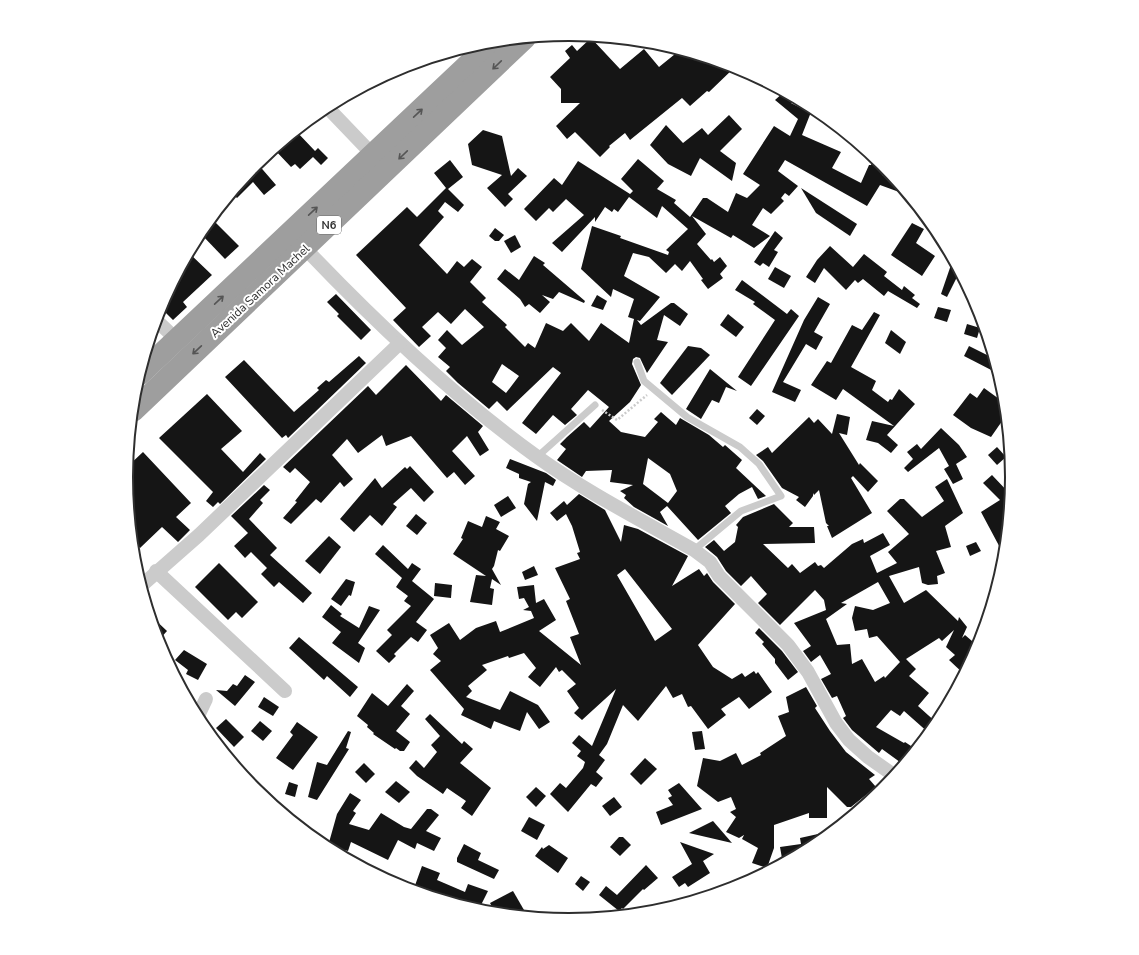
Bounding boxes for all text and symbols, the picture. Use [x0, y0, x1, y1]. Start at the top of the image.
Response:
one-way arrow [492, 61, 502, 70]
one-way arrow [413, 108, 423, 117]
one-way arrow [398, 150, 408, 160]
one-way arrow [308, 207, 319, 216]
road number: N6 [317, 216, 341, 234]
street label: Avenida Samora Machel [207, 240, 313, 341]
one-way arrow [214, 296, 224, 305]
one-way arrow [191, 346, 202, 355]

